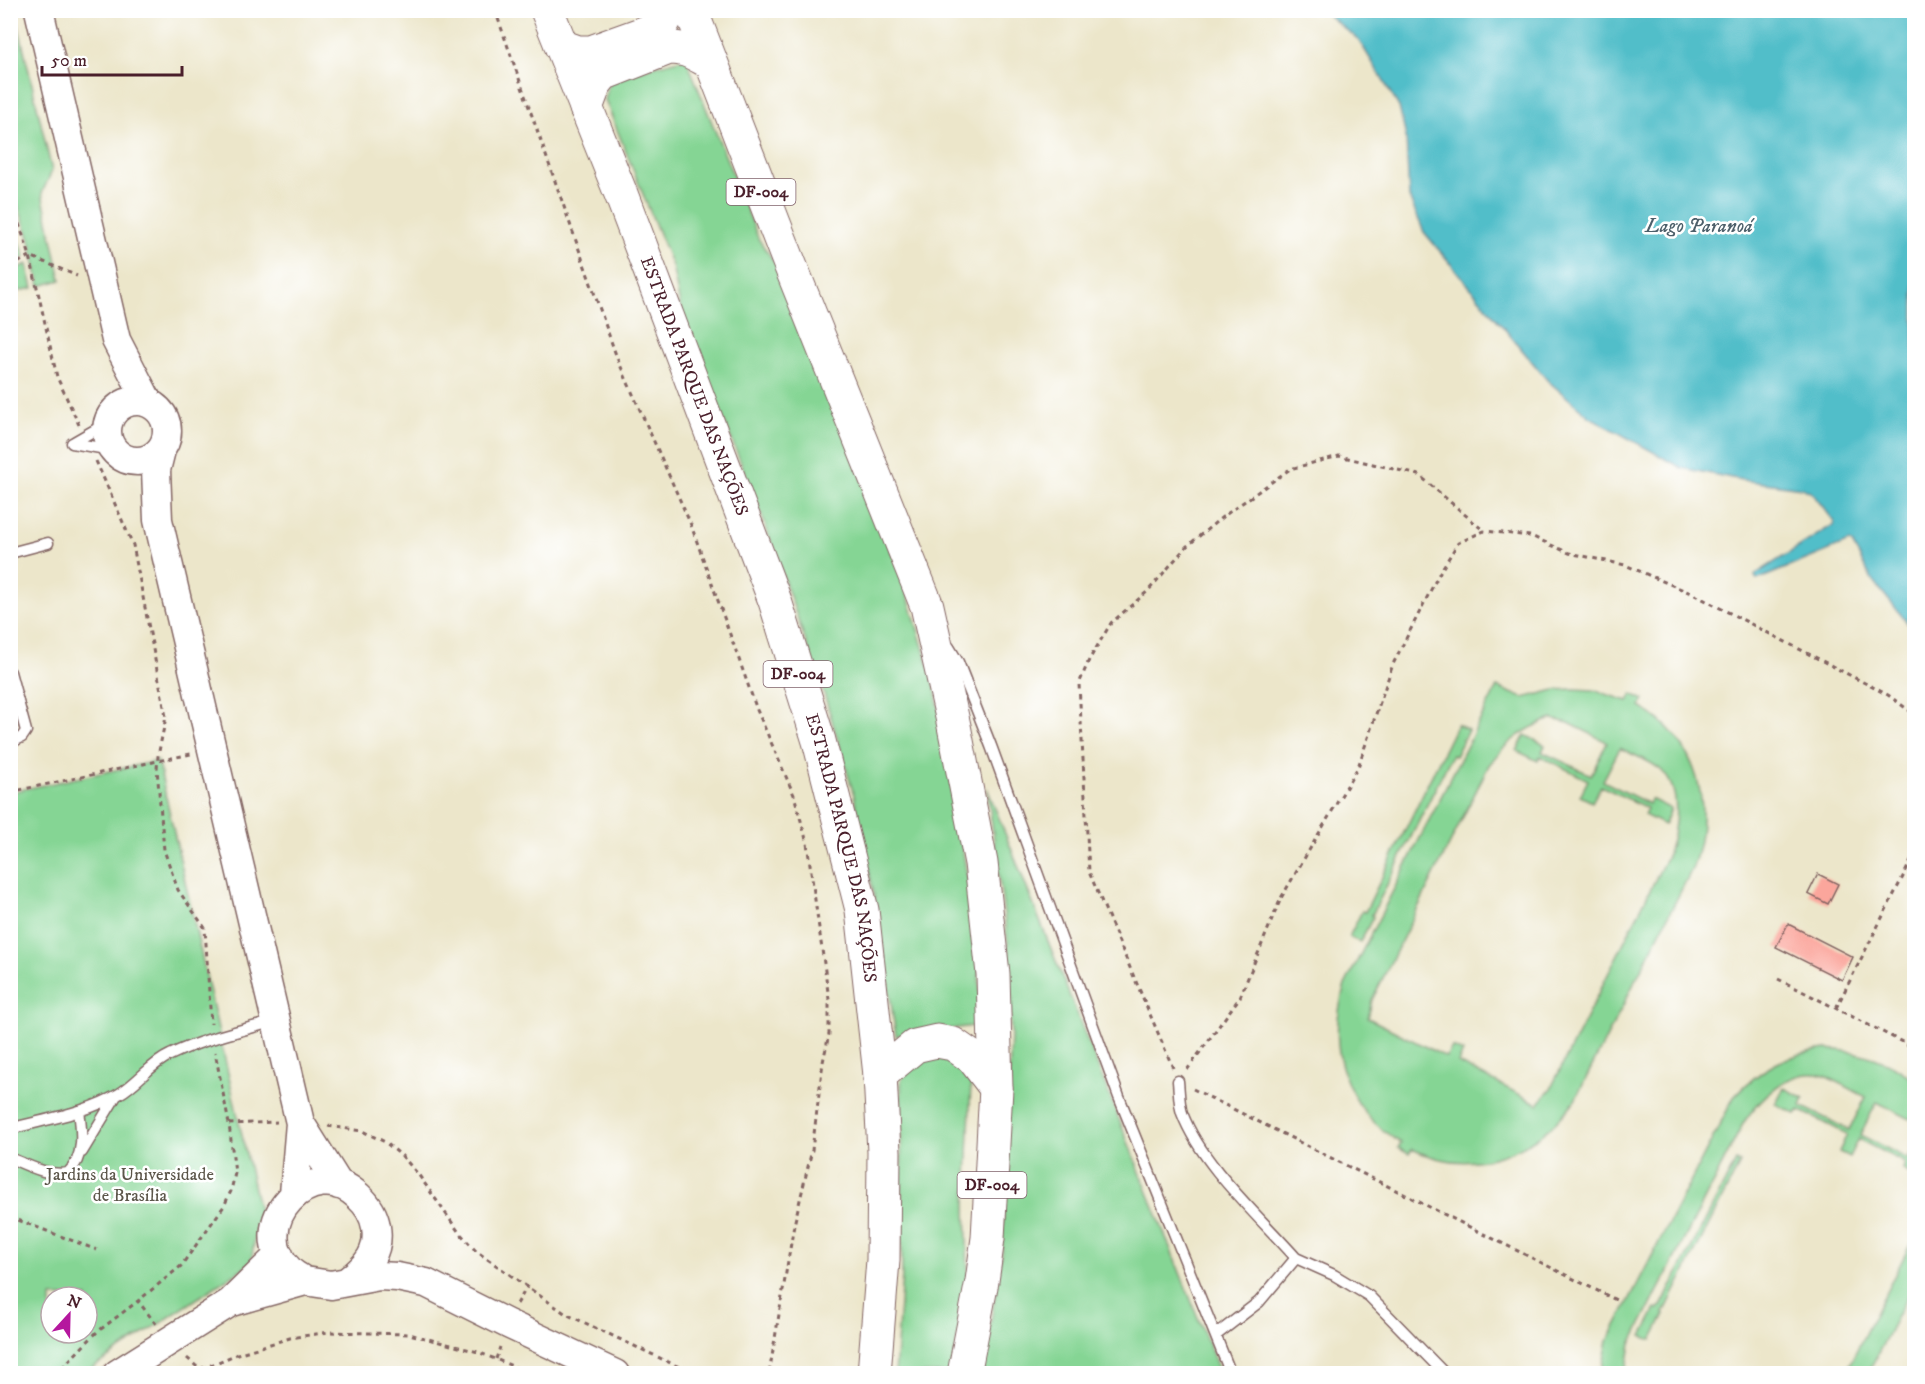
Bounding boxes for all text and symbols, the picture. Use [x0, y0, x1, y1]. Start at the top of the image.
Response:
scale bar [42, 39, 182, 77]
text: 50 m [51, 50, 87, 72]
road number: DF-004 [726, 179, 795, 205]
water label: Lago Paranoá [1644, 214, 1755, 239]
street label: ESTRADA PARQUE DAS NAÇÕES [635, 254, 753, 519]
road number: DF-004 [764, 661, 832, 687]
street label: ESTRADA PARQUE DAS NAÇÕES [800, 711, 881, 984]
park label: Jardins da Universidade de Brasília [44, 1164, 214, 1207]
road number: DF-004 [958, 1172, 1026, 1198]
north arrow [39, 1285, 99, 1345]
text: N [64, 1290, 84, 1314]

